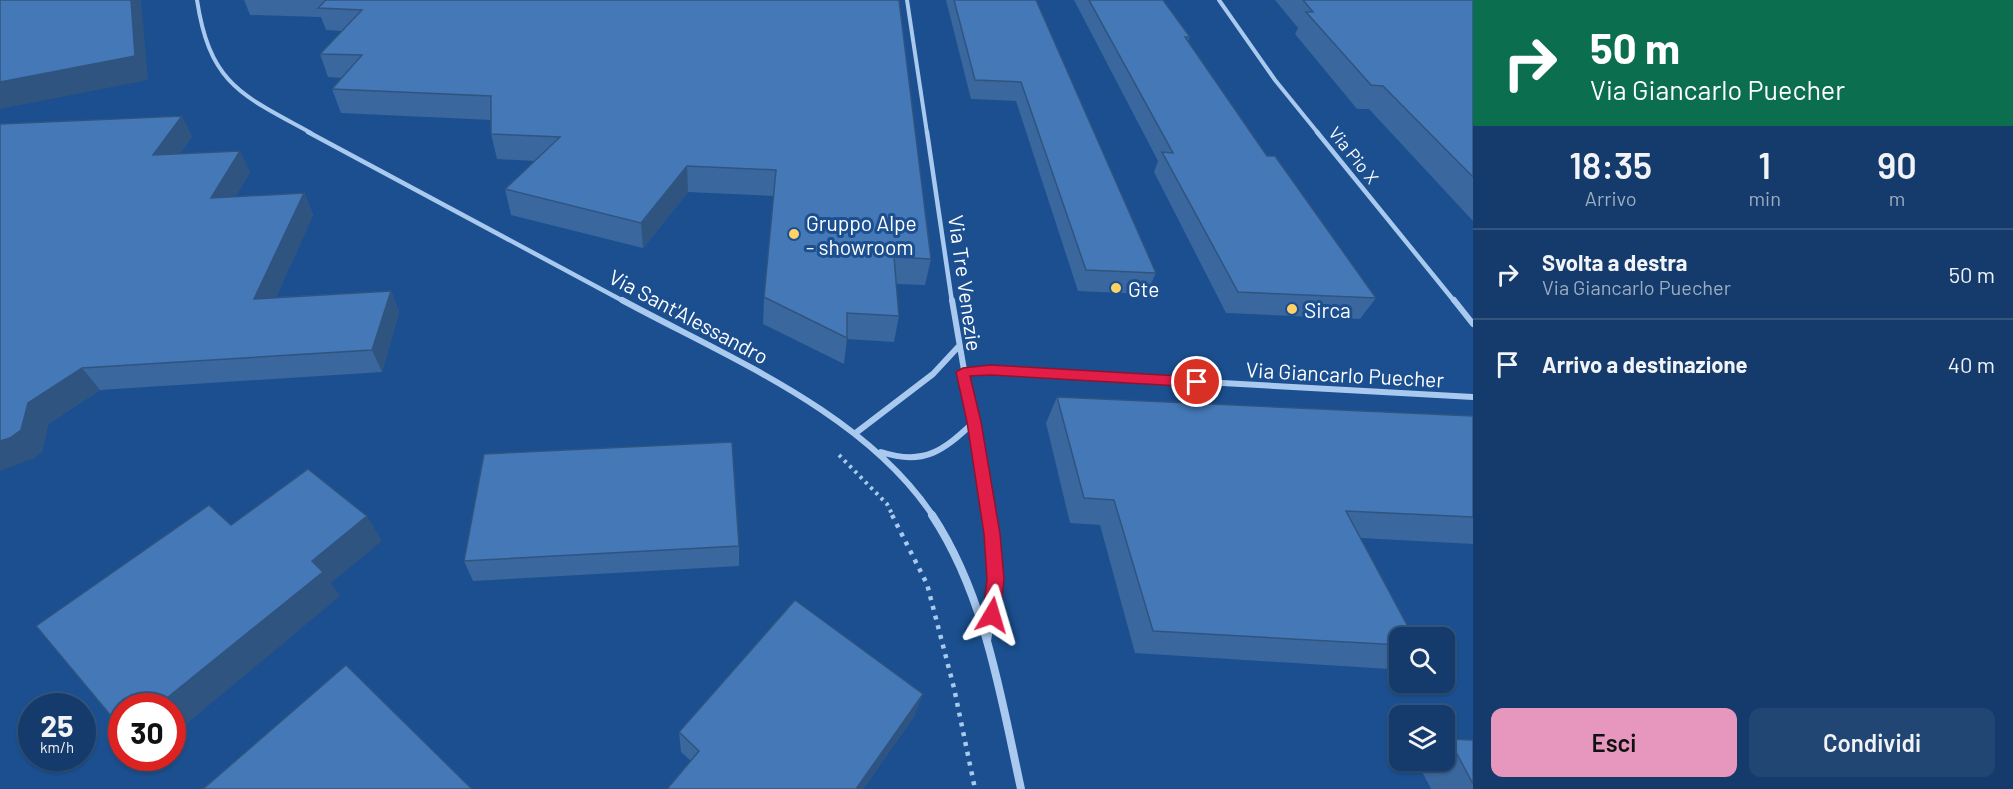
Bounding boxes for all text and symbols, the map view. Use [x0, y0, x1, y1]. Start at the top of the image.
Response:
text: 50 m [1590, 22, 1680, 72]
icon: right [1491, 24, 1569, 102]
text: Via Giancarlo Puecher [1590, 73, 1845, 105]
street label: Via Pio X [1324, 122, 1384, 188]
text: 18:35 [1569, 143, 1652, 186]
text: 1 [1758, 143, 1771, 186]
text: 90 [1877, 143, 1917, 186]
text: Arrivo [1585, 186, 1637, 210]
text: min [1749, 186, 1781, 210]
text: m [1889, 186, 1905, 210]
place label: Gruppo Alpe - showroom [806, 210, 917, 259]
street label: Via Tre Venezie [944, 213, 988, 353]
marker: Gruppo Alpe - showroom [787, 227, 801, 241]
text: Svolta a destra [1542, 249, 1687, 275]
icon: right [1491, 258, 1524, 291]
text: 50 m [1949, 261, 1995, 287]
street label: Via Sant'Alessandro [605, 263, 773, 369]
text: Via Giancarlo Puecher [1542, 275, 1731, 299]
place label: Gte [1128, 276, 1159, 301]
marker: Gte [1109, 281, 1123, 295]
place label: Sirca [1304, 297, 1351, 322]
marker: Sirca [1285, 302, 1299, 316]
icon: arrive [1491, 348, 1524, 381]
text: Arrivo a destinazione [1542, 351, 1748, 377]
text: 40 m [1948, 351, 1995, 377]
pin [1171, 356, 1222, 407]
street label: Via Giancarlo Puecher [1245, 356, 1445, 392]
icon: arrive [1180, 365, 1213, 398]
position arrow [960, 583, 1024, 647]
map controls [1389, 627, 1455, 771]
button: search [1389, 627, 1455, 693]
speed limit sign: 30 [108, 693, 186, 771]
button: layers [1389, 705, 1455, 771]
text: 25 [41, 707, 73, 743]
button: Esci [1491, 708, 1737, 777]
button: Condividi [1749, 708, 1995, 777]
text: km/h [40, 738, 74, 756]

